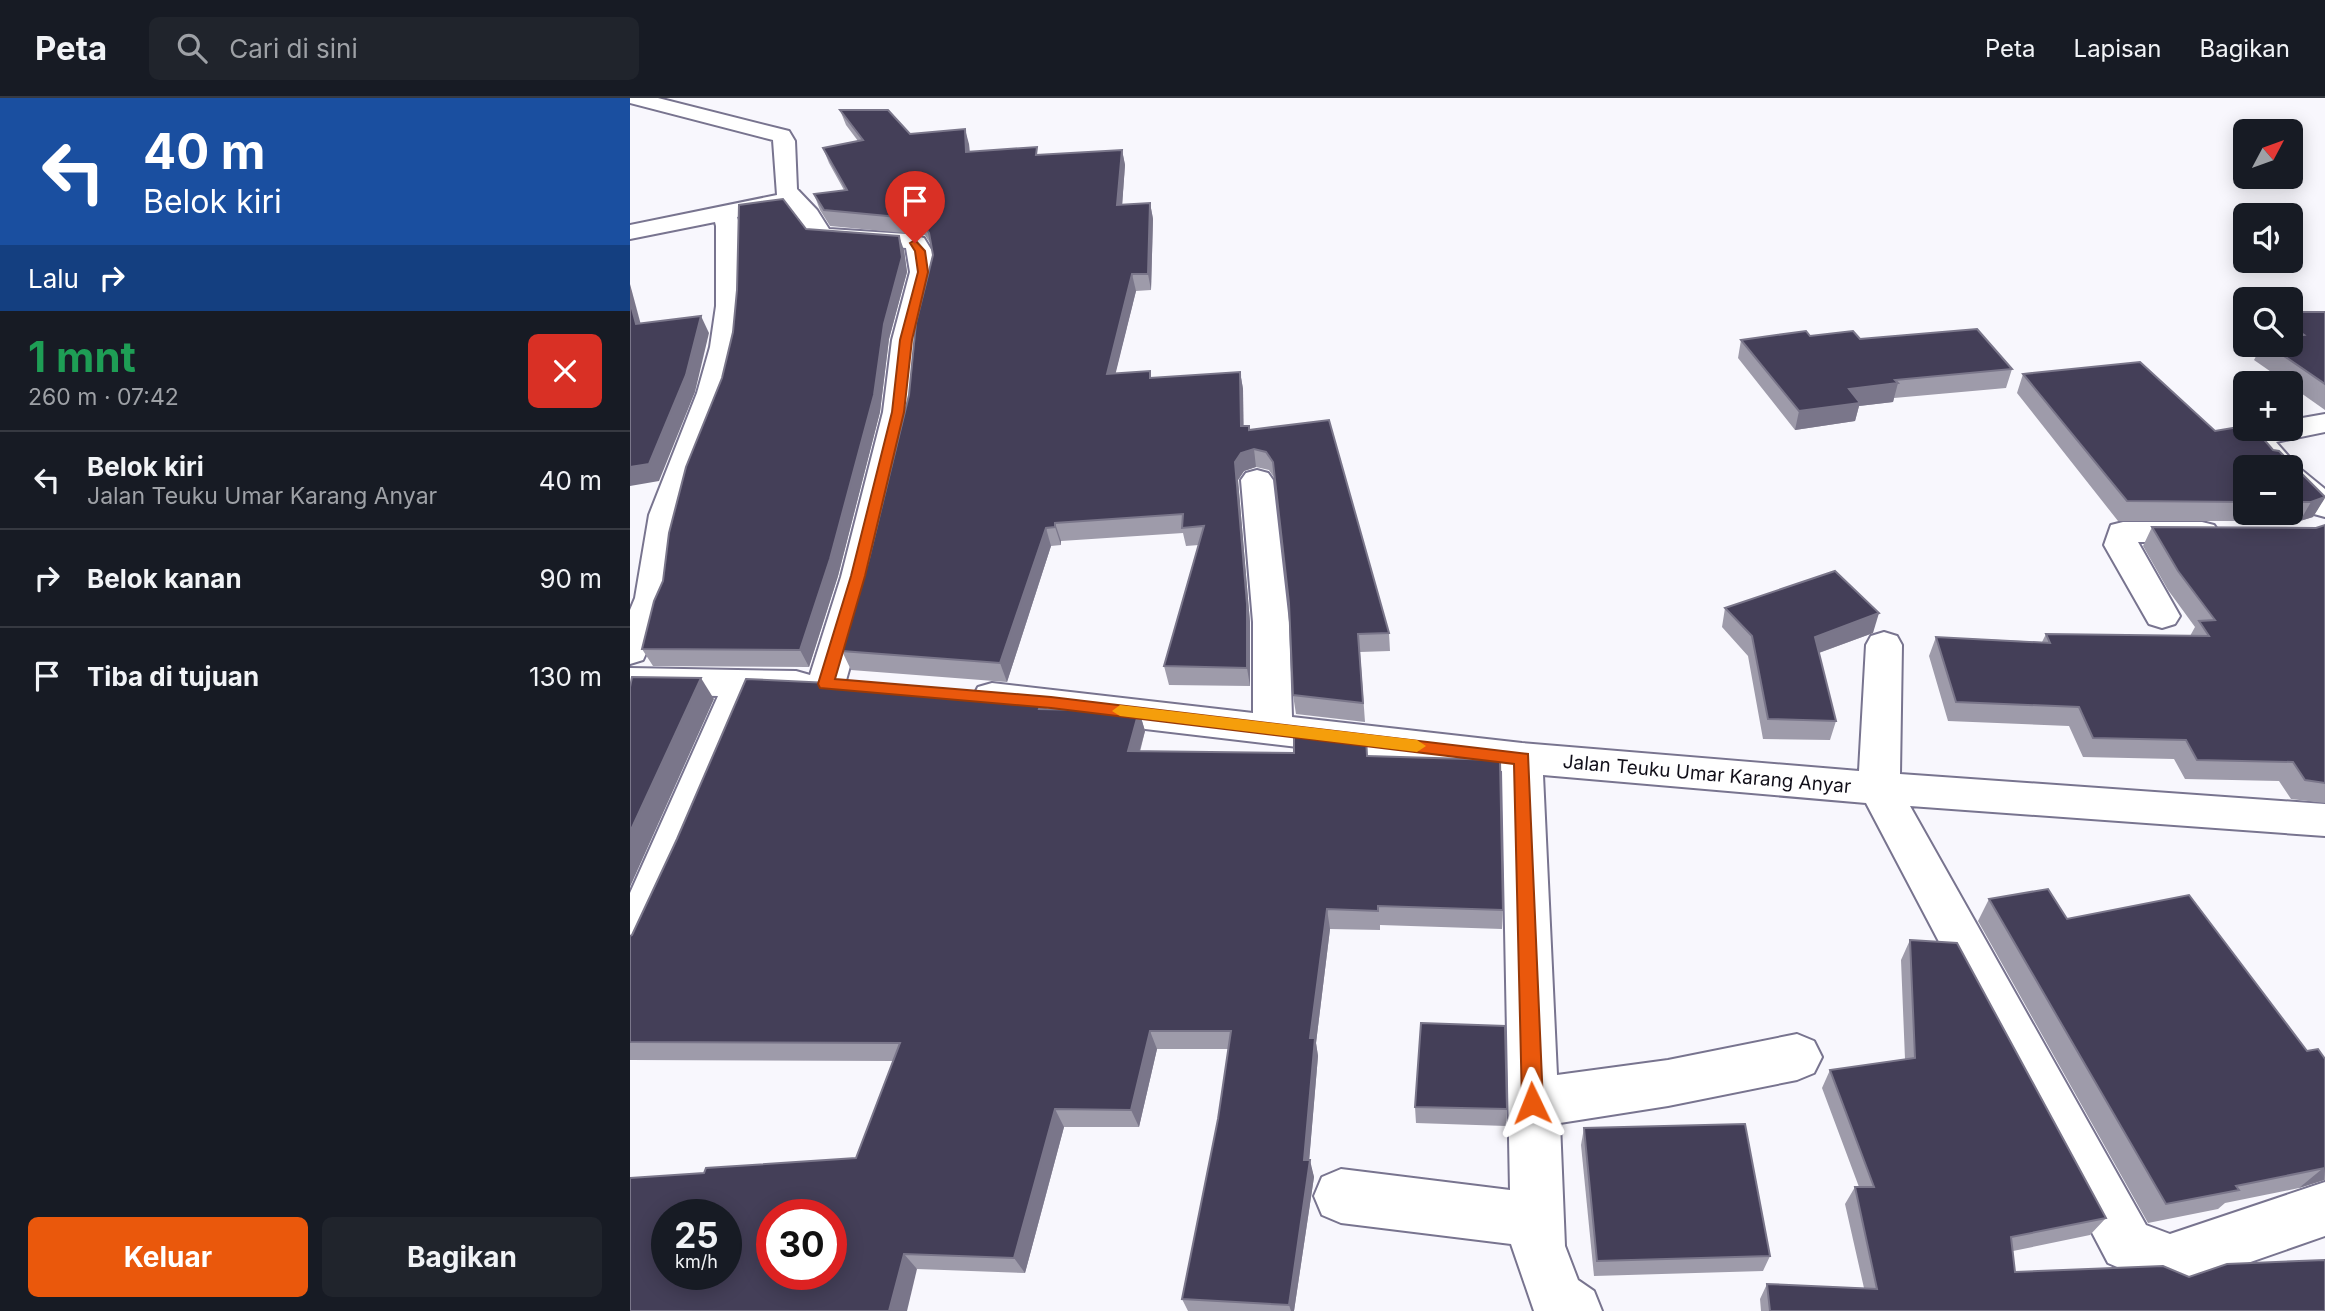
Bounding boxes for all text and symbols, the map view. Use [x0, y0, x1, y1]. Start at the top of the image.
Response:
search box [149, 17, 639, 80]
text: Peta [35, 28, 107, 68]
icon: search [173, 29, 211, 67]
text: Cari di sini [229, 33, 358, 64]
text: Peta [1985, 34, 2036, 63]
text: Lapisan [2074, 34, 2161, 63]
text: Bagikan [2199, 34, 2290, 63]
north arrow [2233, 119, 2303, 189]
map controls [2233, 119, 2303, 525]
text: 40 m [143, 122, 266, 181]
icon: left [28, 126, 119, 217]
pin [885, 171, 945, 243]
text: Belok kiri [143, 182, 282, 221]
icon: arrive [896, 182, 934, 220]
button: sound [2233, 203, 2303, 273]
icon: right [93, 259, 131, 297]
text: Lalu [28, 263, 79, 294]
button: search [2233, 287, 2303, 357]
text: 1 mnt [28, 331, 136, 382]
button: close [528, 334, 602, 408]
button: + [2233, 371, 2303, 441]
text: 260 m · 07:42 [28, 383, 179, 411]
text: Belok kiri [87, 451, 204, 482]
button: − [2233, 455, 2303, 525]
icon: left [28, 461, 66, 499]
text: 40 m [539, 465, 602, 496]
text: Jalan Teuku Umar Karang Anyar [87, 482, 437, 510]
icon: right [28, 559, 66, 597]
text: Belok kanan [87, 563, 242, 594]
text: 90 m [539, 563, 602, 594]
icon: arrive [28, 657, 66, 695]
text: Tiba di tujuan [87, 661, 259, 692]
text: 130 m [529, 661, 602, 692]
street label: Jalan Teuku Umar Karang Anyar [1562, 750, 1852, 798]
position arrow [1495, 1066, 1569, 1140]
speed limit sign: 30 [756, 1199, 847, 1290]
text: 25 [674, 1214, 719, 1256]
button: Keluar [28, 1217, 308, 1297]
button: Bagikan [322, 1217, 602, 1297]
text: km/h [675, 1251, 718, 1272]

